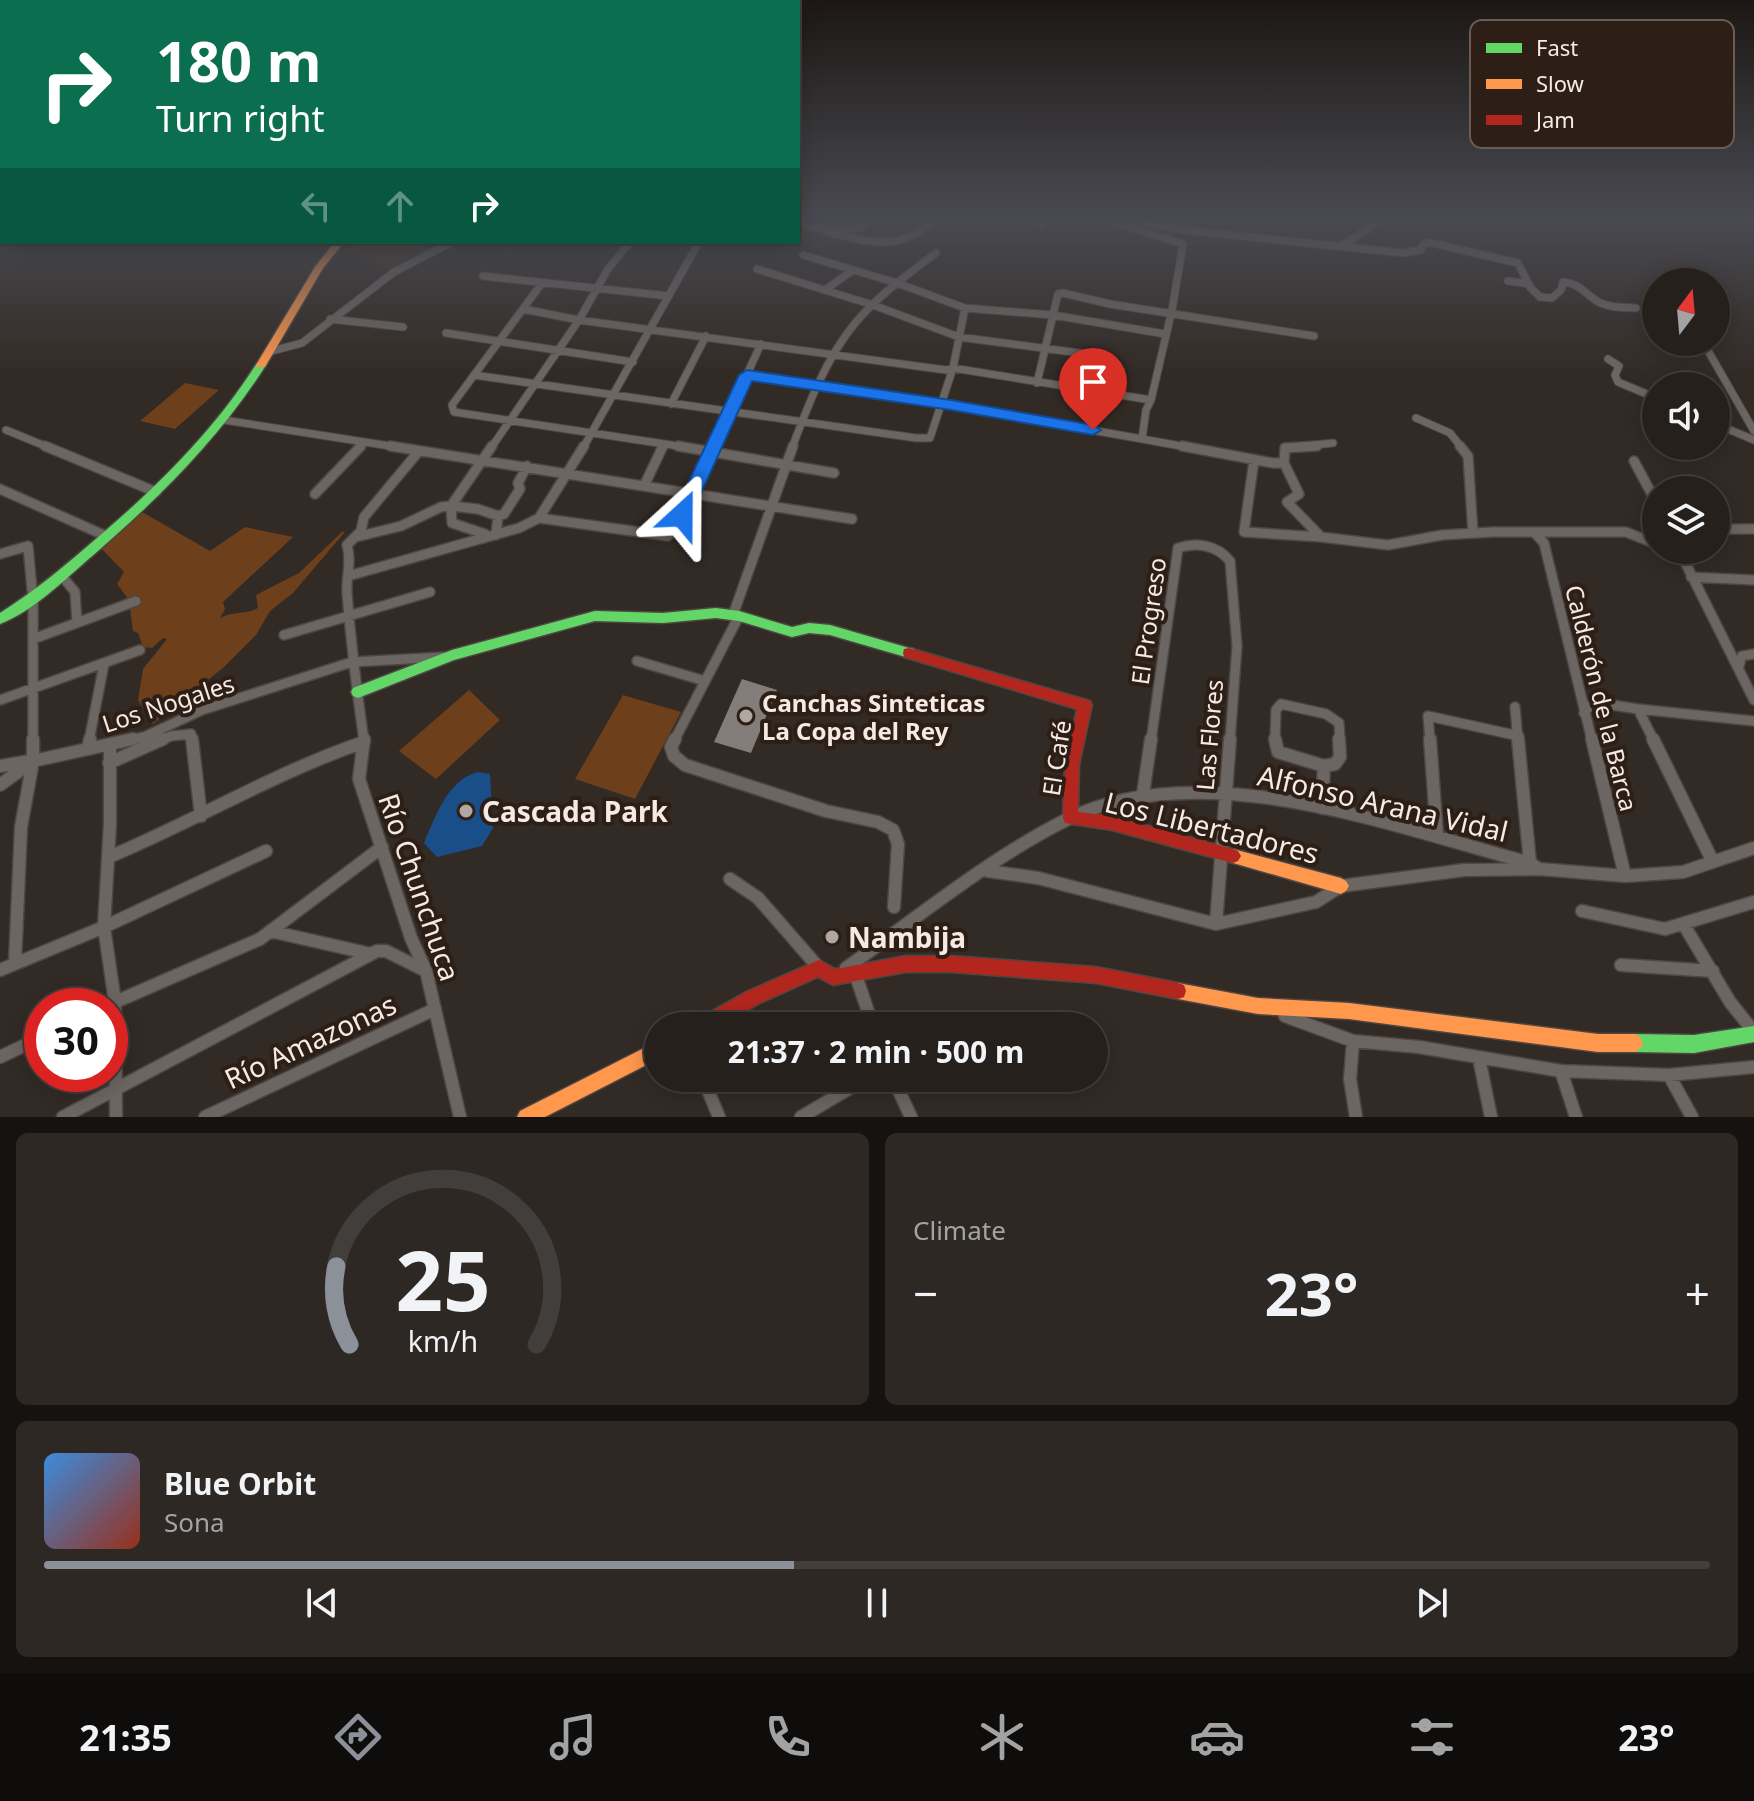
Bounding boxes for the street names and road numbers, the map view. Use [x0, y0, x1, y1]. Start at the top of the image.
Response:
street label: El Progreso [1123, 555, 1173, 687]
street label: Calderón de la Barca [1558, 581, 1646, 815]
street label: Los Nogales [98, 666, 238, 740]
street label: Las Flores [1188, 678, 1230, 792]
street label: El Café [1034, 718, 1078, 798]
street label: Alfonso Arana Vidal [1254, 756, 1512, 850]
street label: Los Libertadores [1101, 782, 1323, 872]
street label: Río Chunchuca [370, 788, 470, 986]
street label: Río Amazonas [218, 985, 402, 1097]

